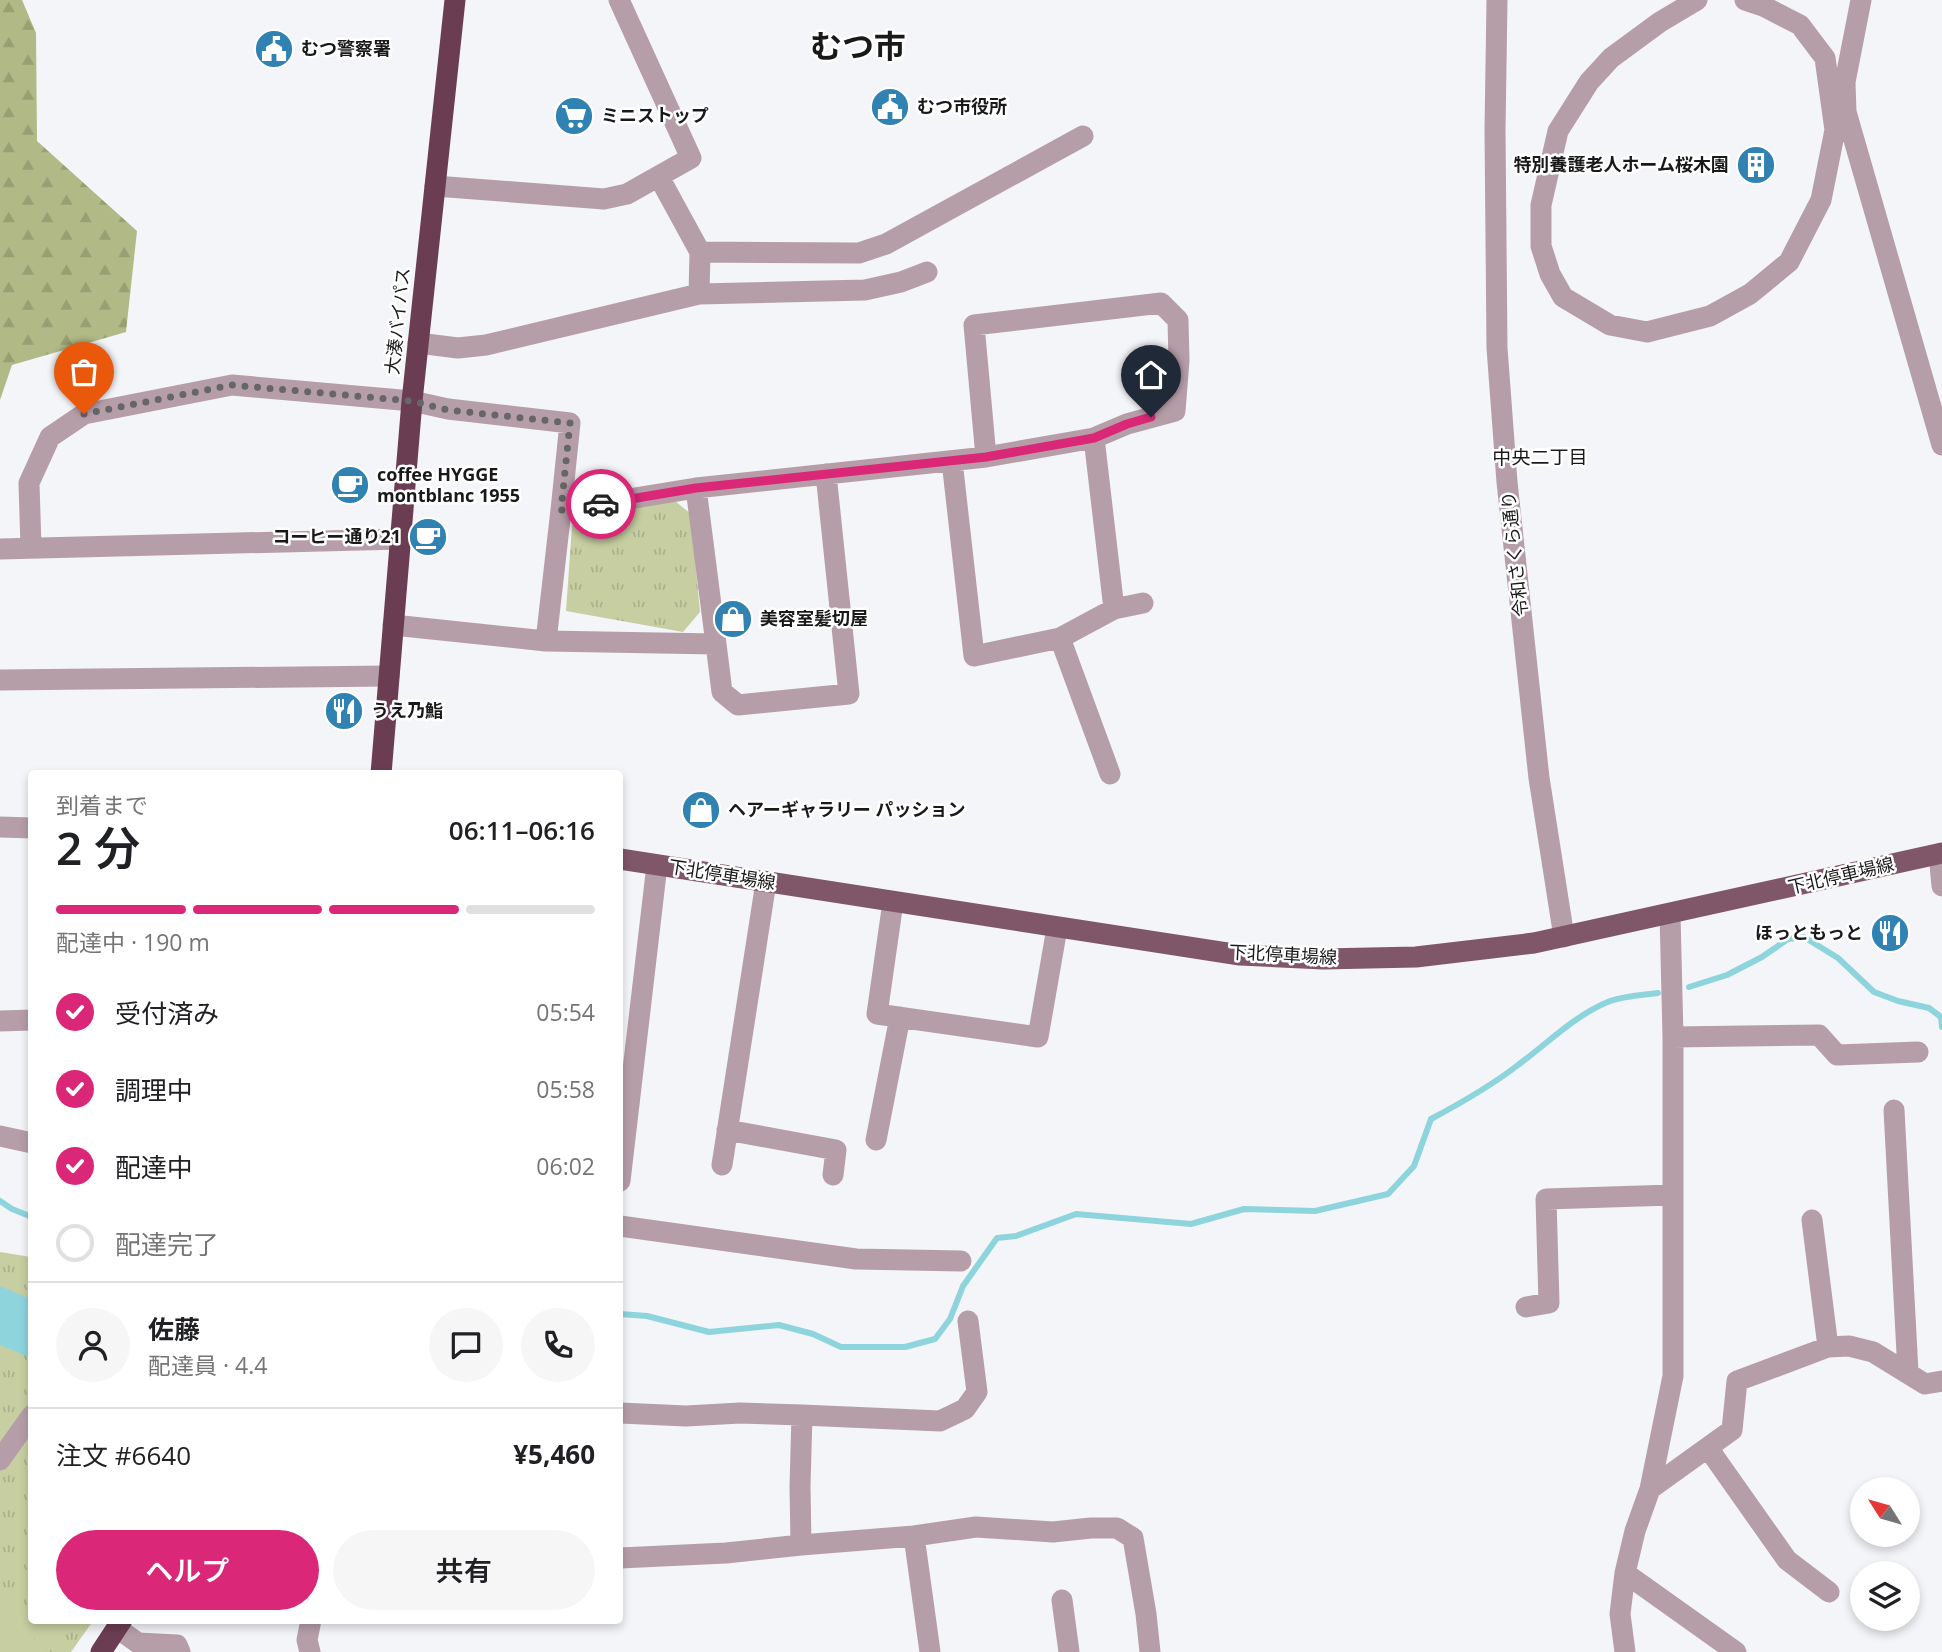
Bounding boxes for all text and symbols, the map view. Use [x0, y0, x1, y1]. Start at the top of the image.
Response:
district label: むつ市 [810, 24, 906, 67]
public building icon: むつ警察署 [253, 28, 295, 70]
place label: むつ警察署 [301, 36, 391, 60]
public building icon: むつ市役所 [869, 86, 911, 128]
place label: むつ市役所 [917, 94, 1007, 118]
supermarket icon: ミニストップ [553, 95, 595, 137]
place label: ミニストップ [601, 103, 709, 127]
building icon: 特別養護老人ホーム桜木園 [1735, 144, 1777, 186]
place label: 特別養護老人ホーム桜木園 [1514, 152, 1729, 176]
street label: 大湊バイパス [379, 266, 415, 376]
pin [54, 342, 114, 414]
pin [1121, 345, 1181, 417]
icon: bag [65, 353, 103, 391]
icon: home [1132, 356, 1170, 394]
district label: 中央二丁目 [1492, 444, 1588, 470]
place label: coffee HYGGE montblanc 1955 [377, 462, 520, 507]
cafe icon: coffee HYGGE montblanc 1955 [329, 464, 371, 506]
courier [566, 469, 636, 539]
icon: car [582, 485, 620, 523]
street label: 令和さくら通り [1495, 490, 1533, 618]
cafe icon: コーヒー通り21 [407, 516, 449, 558]
place label: コーヒー通り21 [272, 524, 401, 548]
shop icon: 美容室髪切屋 [712, 598, 754, 640]
place label: 美容室髪切屋 [760, 606, 868, 630]
restaurant icon: うえ乃鮨 [323, 690, 365, 732]
place label: うえ乃鮨 [371, 698, 443, 722]
text: 到着まで [56, 789, 148, 821]
shop icon: ヘアーギャラリー パッション [680, 789, 722, 831]
place label: ヘアーギャラリー パッション [728, 797, 966, 821]
text: 06:11–06:16 [449, 812, 595, 848]
text: 2 分 [56, 816, 140, 878]
street label: 下北停車場線 [1785, 851, 1896, 899]
street label: 下北停車場線 [667, 854, 777, 894]
restaurant icon: ほっともっと [1869, 912, 1911, 954]
place label: ほっともっと [1755, 920, 1863, 944]
text: 配達中 · 190 m [56, 926, 210, 958]
street label: 下北停車場線 [1228, 939, 1338, 969]
icon: check [56, 993, 94, 1031]
text: 受付済み [115, 995, 219, 1031]
text: 05:54 [536, 996, 595, 1028]
icon: check [56, 1070, 94, 1108]
text: 調理中 [115, 1072, 193, 1108]
text: 05:58 [536, 1073, 595, 1105]
icon: check [56, 1147, 94, 1185]
text: 配達中 [115, 1149, 193, 1185]
text: 06:02 [536, 1150, 595, 1182]
text: 配達完了 [115, 1226, 219, 1262]
button: person [56, 1308, 130, 1382]
button: chat [429, 1308, 503, 1382]
button: phone [521, 1308, 595, 1382]
text: 佐藤 [148, 1311, 200, 1347]
text: 配達員 · 4.4 [148, 1349, 267, 1381]
text: ¥5,460 [513, 1436, 595, 1472]
text: 注文 #6640 [56, 1437, 191, 1473]
north arrow [1850, 1477, 1920, 1547]
map controls [1850, 1477, 1920, 1631]
button: ヘルプ [56, 1530, 319, 1610]
button: 共有 [333, 1530, 595, 1610]
button: layers [1850, 1561, 1920, 1631]

